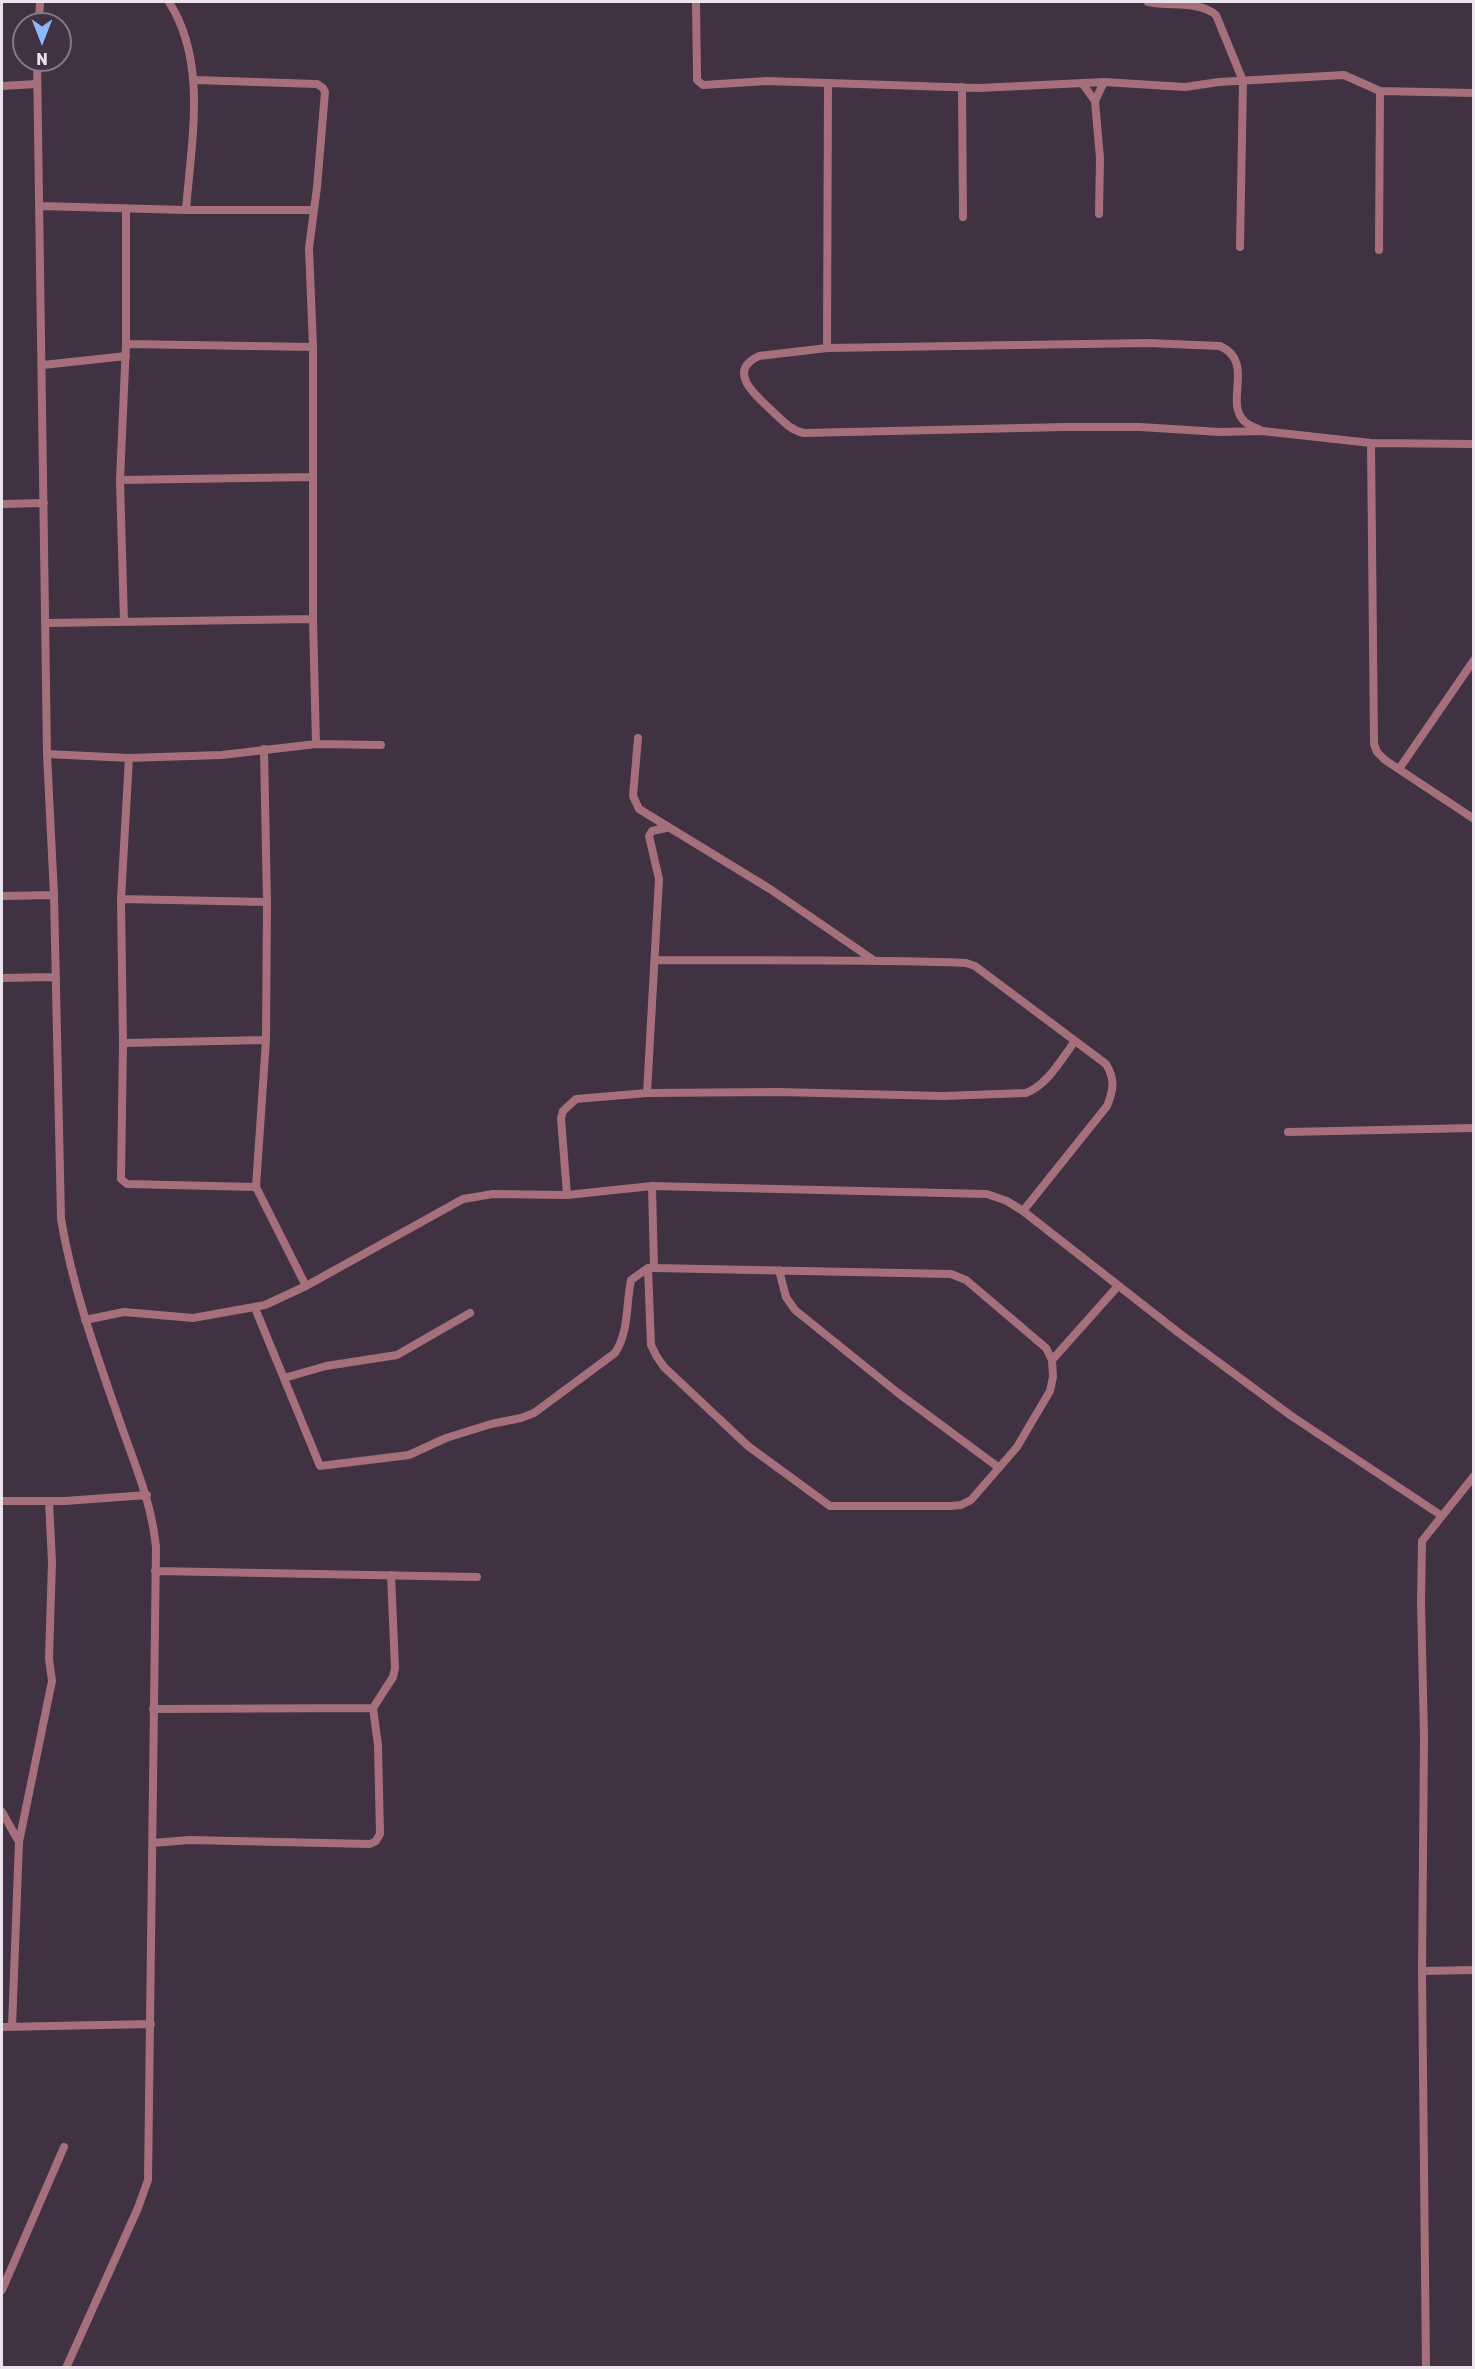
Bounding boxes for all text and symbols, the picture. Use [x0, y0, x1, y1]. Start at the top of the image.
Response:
north arrow [12, 12, 72, 72]
text: N [36, 49, 48, 68]

